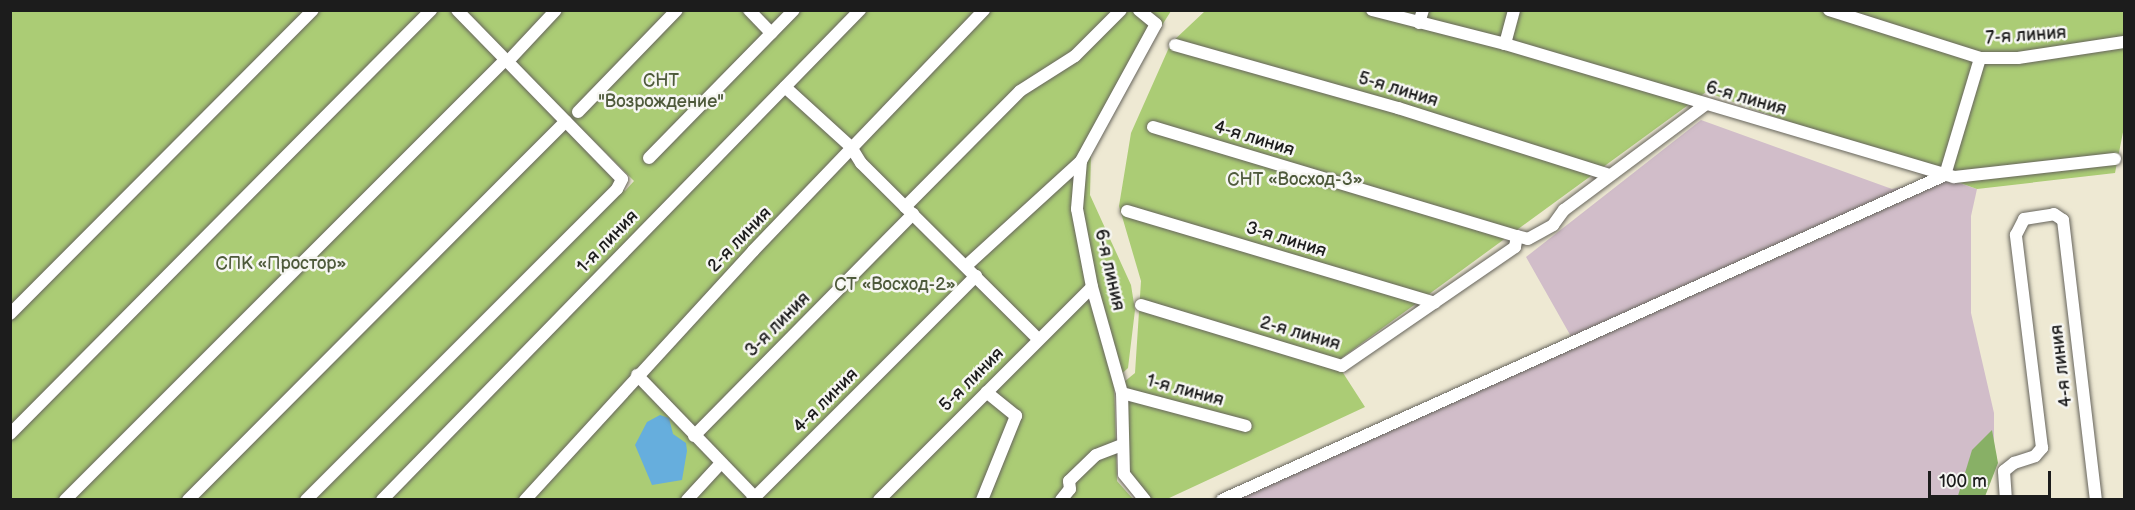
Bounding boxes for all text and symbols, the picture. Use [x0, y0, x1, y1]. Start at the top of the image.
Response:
street label: 7-я линия [1985, 22, 2067, 50]
street label: 5-я линия [1356, 68, 1440, 112]
park label: СНТ "Возрождение" [598, 71, 724, 113]
street label: 6-я линия [1703, 77, 1789, 121]
street label: 4-я линия [1211, 117, 1297, 161]
park label: СНТ «Восход-3» [1227, 169, 1363, 191]
street label: 2-я линия [704, 203, 776, 277]
street label: 1-я линия [573, 206, 643, 278]
street label: 3-я линия [1243, 218, 1329, 262]
street label: 6-я линия [1089, 227, 1129, 313]
park label: СПК «Простор» [215, 253, 347, 275]
park label: СТ «Восход-2» [834, 274, 956, 296]
street label: 3-я линия [741, 288, 815, 362]
street label: 2-я линия [1257, 312, 1343, 356]
street label: 4-я линия [2046, 324, 2078, 408]
street label: 5-я линия [935, 343, 1009, 417]
street label: 4-я линия [789, 364, 863, 438]
street label: 1-я линия [1144, 370, 1226, 412]
scale bar [1931, 459, 2054, 497]
text: 100 m [1939, 471, 1987, 492]

